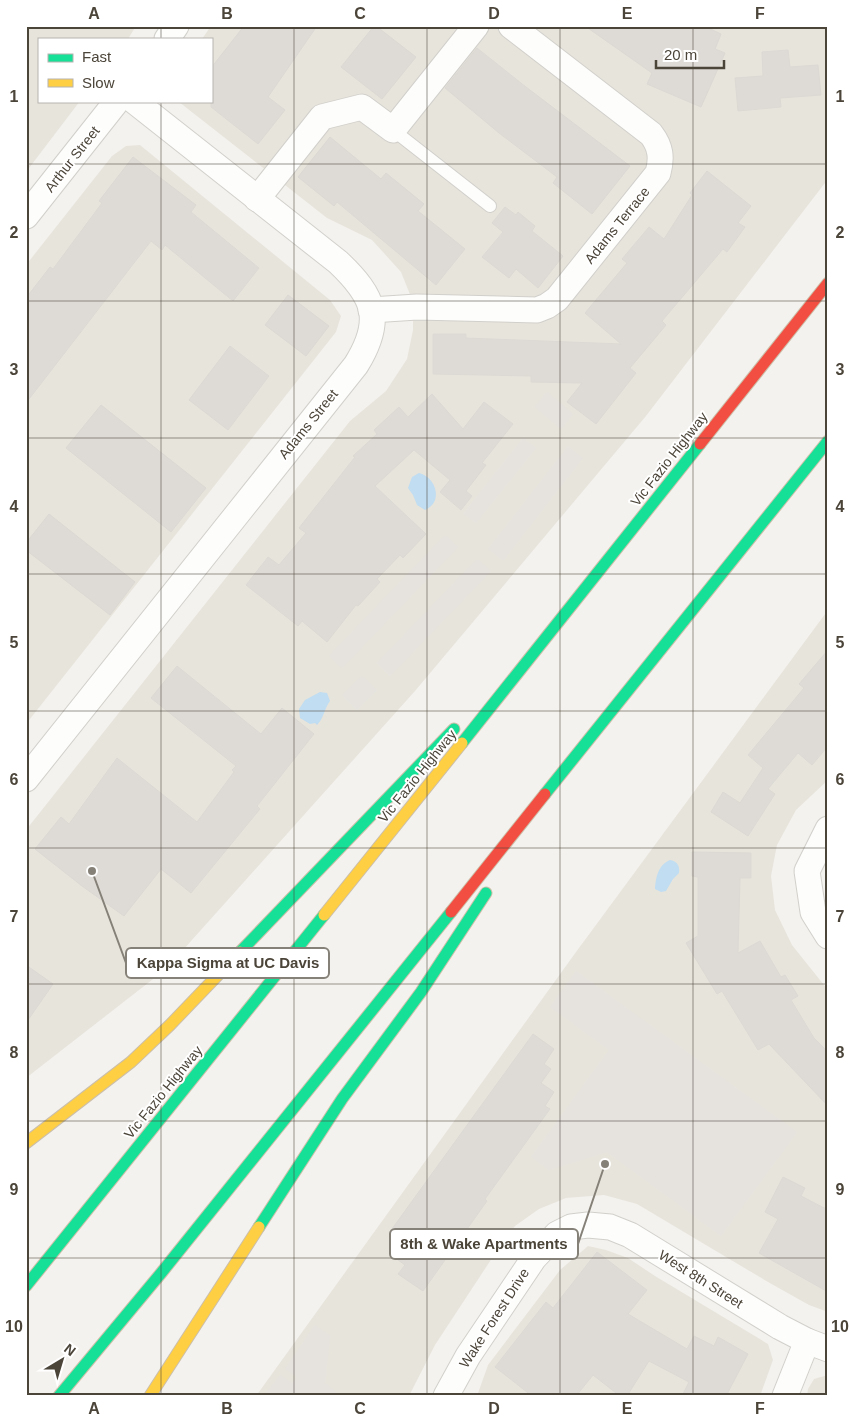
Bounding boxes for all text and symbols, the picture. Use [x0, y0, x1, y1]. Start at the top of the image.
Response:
text: A [88, 5, 100, 22]
text: B [221, 5, 233, 22]
text: C [354, 5, 366, 22]
text: D [488, 5, 500, 22]
text: E [622, 5, 633, 22]
text: F [755, 5, 765, 22]
legend [38, 38, 212, 102]
scale bar [656, 38, 724, 70]
text: 20 m [664, 46, 697, 63]
text: Fast [82, 48, 112, 65]
text: Slow [82, 74, 115, 91]
text: 1 [10, 88, 19, 105]
text: 1 [836, 88, 845, 105]
street label: Arthur Street [41, 123, 103, 195]
street label: Adams Terrace [581, 183, 653, 267]
text: 2 [10, 224, 19, 241]
text: 2 [836, 224, 845, 241]
text: 3 [10, 361, 19, 378]
text: 3 [836, 361, 845, 378]
street label: Adams Street [275, 386, 341, 462]
street label: Vic Fazio Highway [627, 409, 711, 509]
text: 4 [10, 498, 19, 515]
text: 4 [836, 498, 845, 515]
text: 5 [10, 634, 19, 651]
text: 5 [836, 634, 845, 651]
street label: Vic Fazio Highway [375, 726, 459, 826]
text: 6 [10, 771, 19, 788]
text: 6 [836, 771, 845, 788]
text: 7 [10, 908, 19, 925]
text: 7 [836, 908, 845, 925]
callout: Kappa Sigma at UC Davis [126, 948, 329, 978]
text: Kappa Sigma at UC Davis [137, 954, 319, 971]
street label: Vic Fazio Highway [121, 1042, 205, 1142]
text: 8 [10, 1044, 19, 1061]
text: 8 [836, 1044, 845, 1061]
text: 9 [10, 1181, 19, 1198]
text: 9 [836, 1181, 845, 1198]
callout: 8th & Wake Apartments [390, 1229, 578, 1259]
text: 8th & Wake Apartments [400, 1235, 568, 1252]
street label: West 8th Street [656, 1247, 746, 1311]
street label: Wake Forest Drive [456, 1265, 532, 1371]
text: 10 [5, 1318, 23, 1335]
text: 10 [831, 1318, 849, 1335]
north arrow [38, 1334, 88, 1384]
text: N [61, 1340, 79, 1359]
text: A [88, 1400, 100, 1417]
text: B [221, 1400, 233, 1417]
text: C [354, 1400, 366, 1417]
text: D [488, 1400, 500, 1417]
text: E [622, 1400, 633, 1417]
text: F [755, 1400, 765, 1417]

